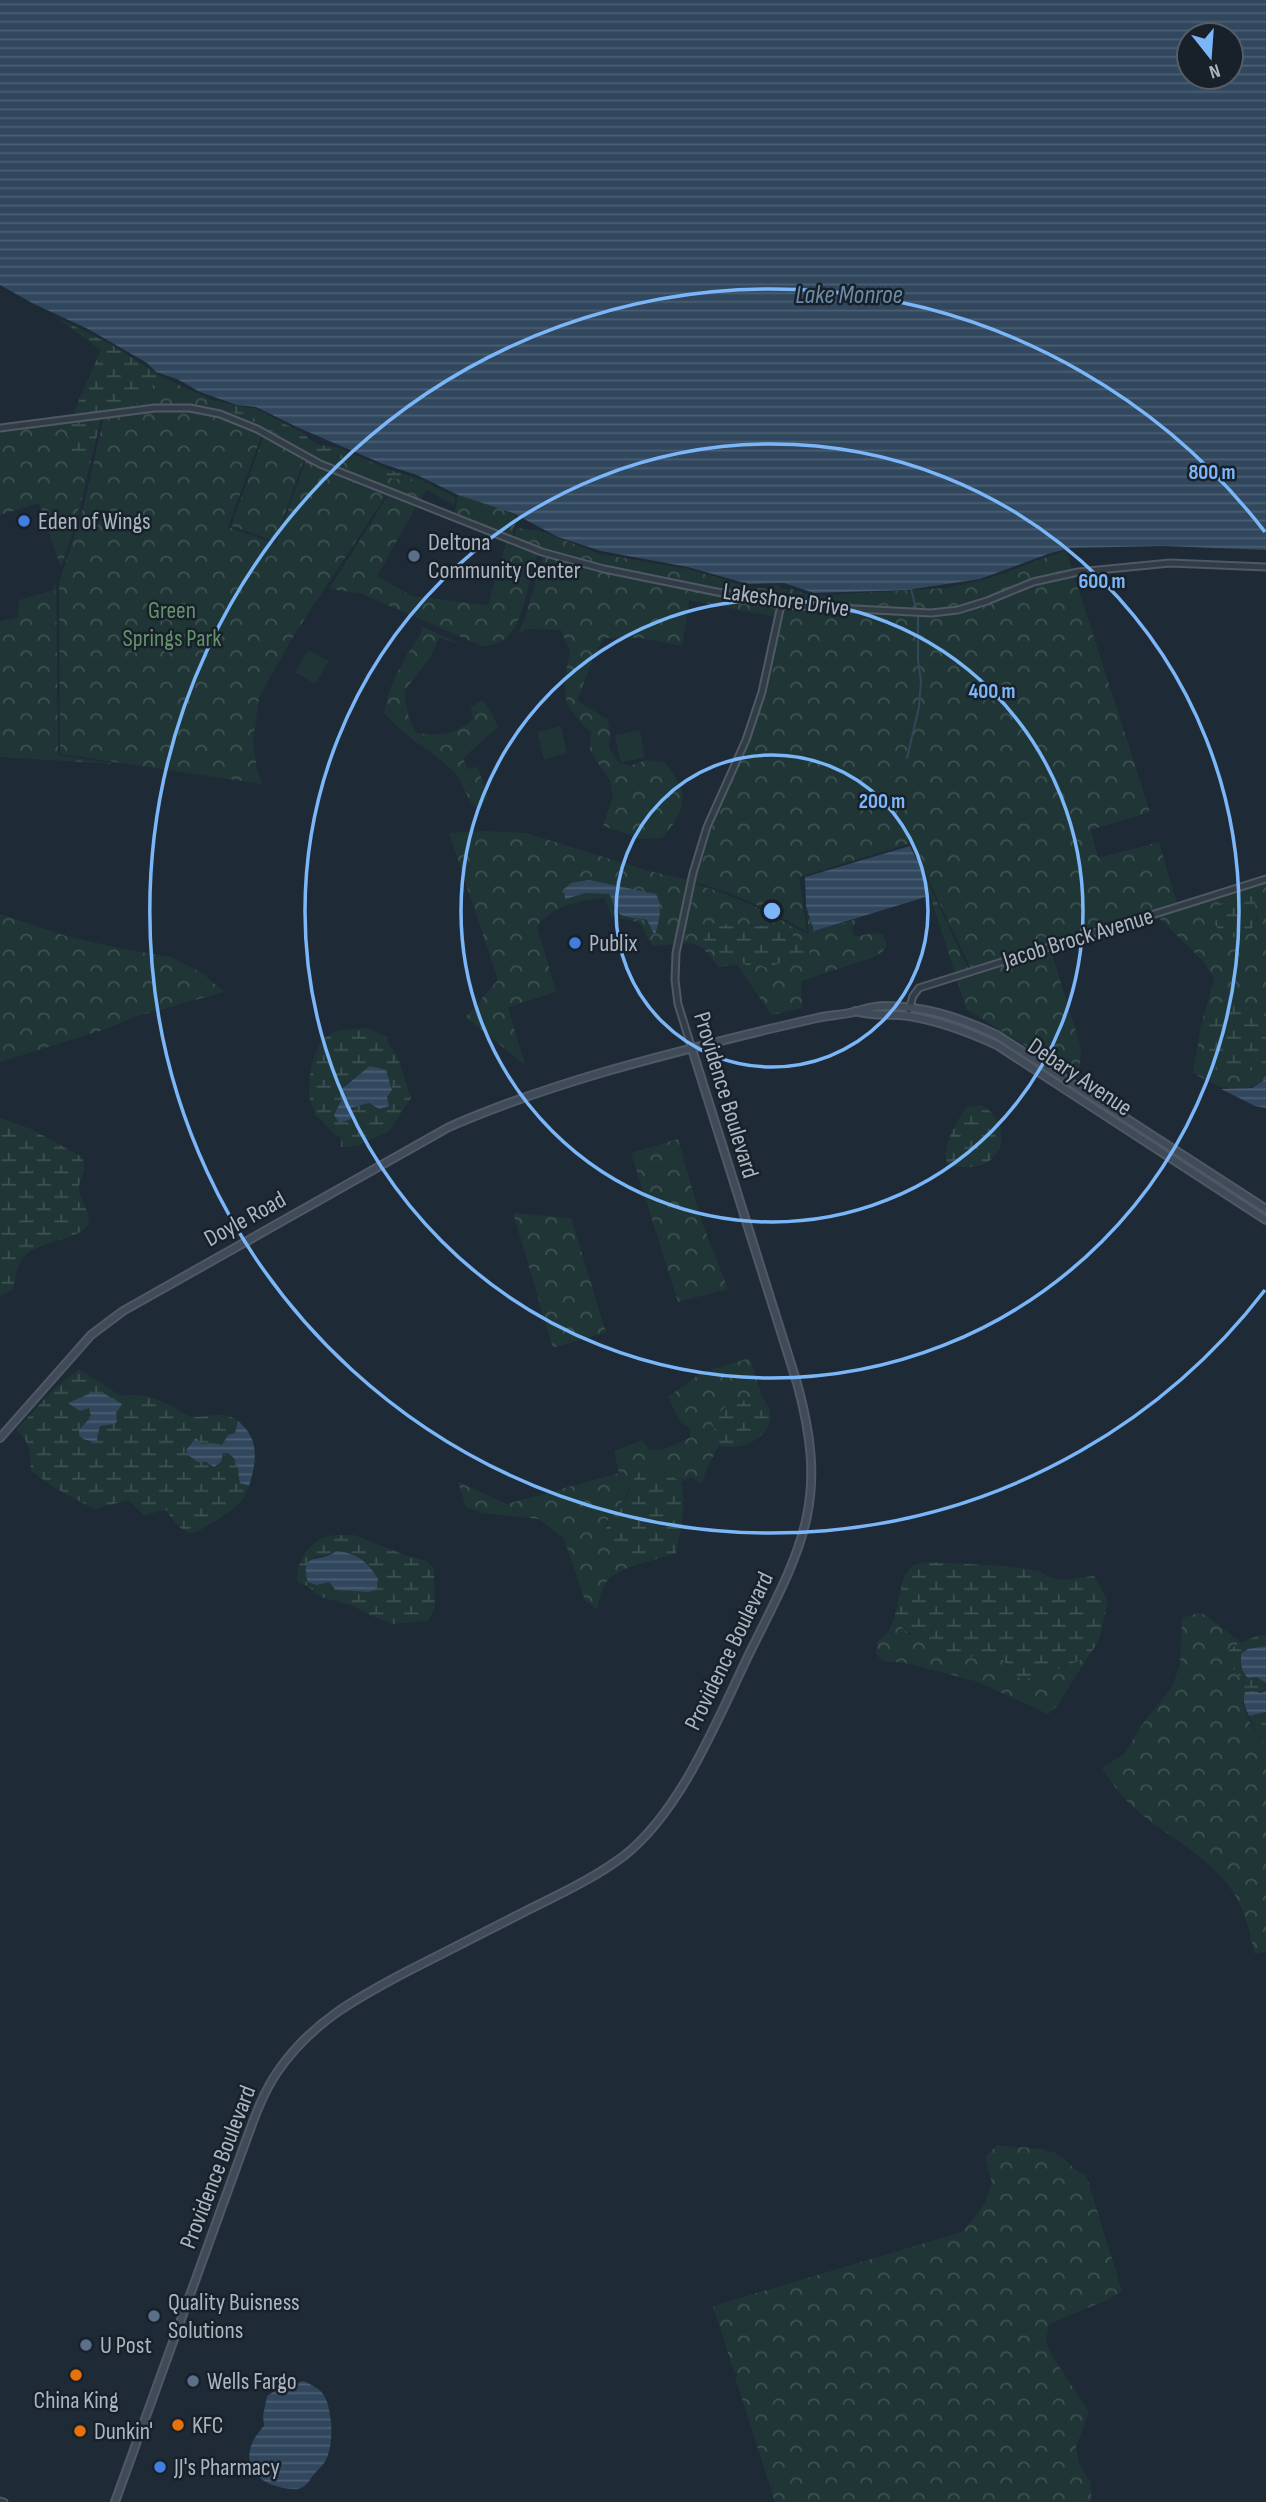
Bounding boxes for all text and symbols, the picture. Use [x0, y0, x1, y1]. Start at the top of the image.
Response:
north arrow [1175, 21, 1245, 91]
text: N [1206, 58, 1223, 83]
water label: Lake Monroe [795, 280, 903, 311]
text: 800 m [1188, 460, 1236, 485]
place label: Eden of Wings [38, 507, 151, 536]
marker: Eden of Wings [16, 513, 32, 529]
place label: Deltona Community Center [428, 528, 581, 585]
marker: Deltona Community Center [406, 548, 422, 564]
text: 600 m [1078, 569, 1126, 594]
street label: Lakeshore Drive [721, 577, 851, 623]
park label: Green Springs Park [123, 596, 221, 653]
text: 400 m [969, 679, 1015, 704]
text: 200 m [859, 789, 905, 814]
centre of rings [760, 899, 784, 923]
street label: Jacob Brock Avenue [998, 901, 1157, 975]
place label: Publix [589, 929, 638, 958]
marker: Publix [567, 935, 583, 951]
street label: Providence Boulevard [687, 1008, 765, 1182]
street label: Debary Avenue [1022, 1032, 1138, 1122]
street label: Doyle Road [199, 1185, 291, 1253]
street label: Providence Boulevard [678, 1567, 780, 1735]
street label: Providence Boulevard [174, 2081, 262, 2253]
place label: Quality Buisness Solutions [168, 2288, 300, 2345]
marker: Quality Buisness Solutions [146, 2308, 162, 2324]
place label: U Post [100, 2331, 152, 2360]
marker: U Post [78, 2337, 94, 2353]
marker: China King [68, 2367, 84, 2383]
place label: Wells Fargo [207, 2367, 297, 2396]
marker: Wells Fargo [185, 2373, 201, 2389]
place label: China King [34, 2386, 118, 2415]
place label: KFC [192, 2411, 224, 2440]
place label: Dunkin' [94, 2417, 153, 2446]
marker: KFC [170, 2417, 186, 2433]
marker: Dunkin' [72, 2423, 88, 2439]
place label: JJ's Pharmacy [173, 2453, 280, 2482]
marker: JJ's Pharmacy [152, 2459, 168, 2475]

